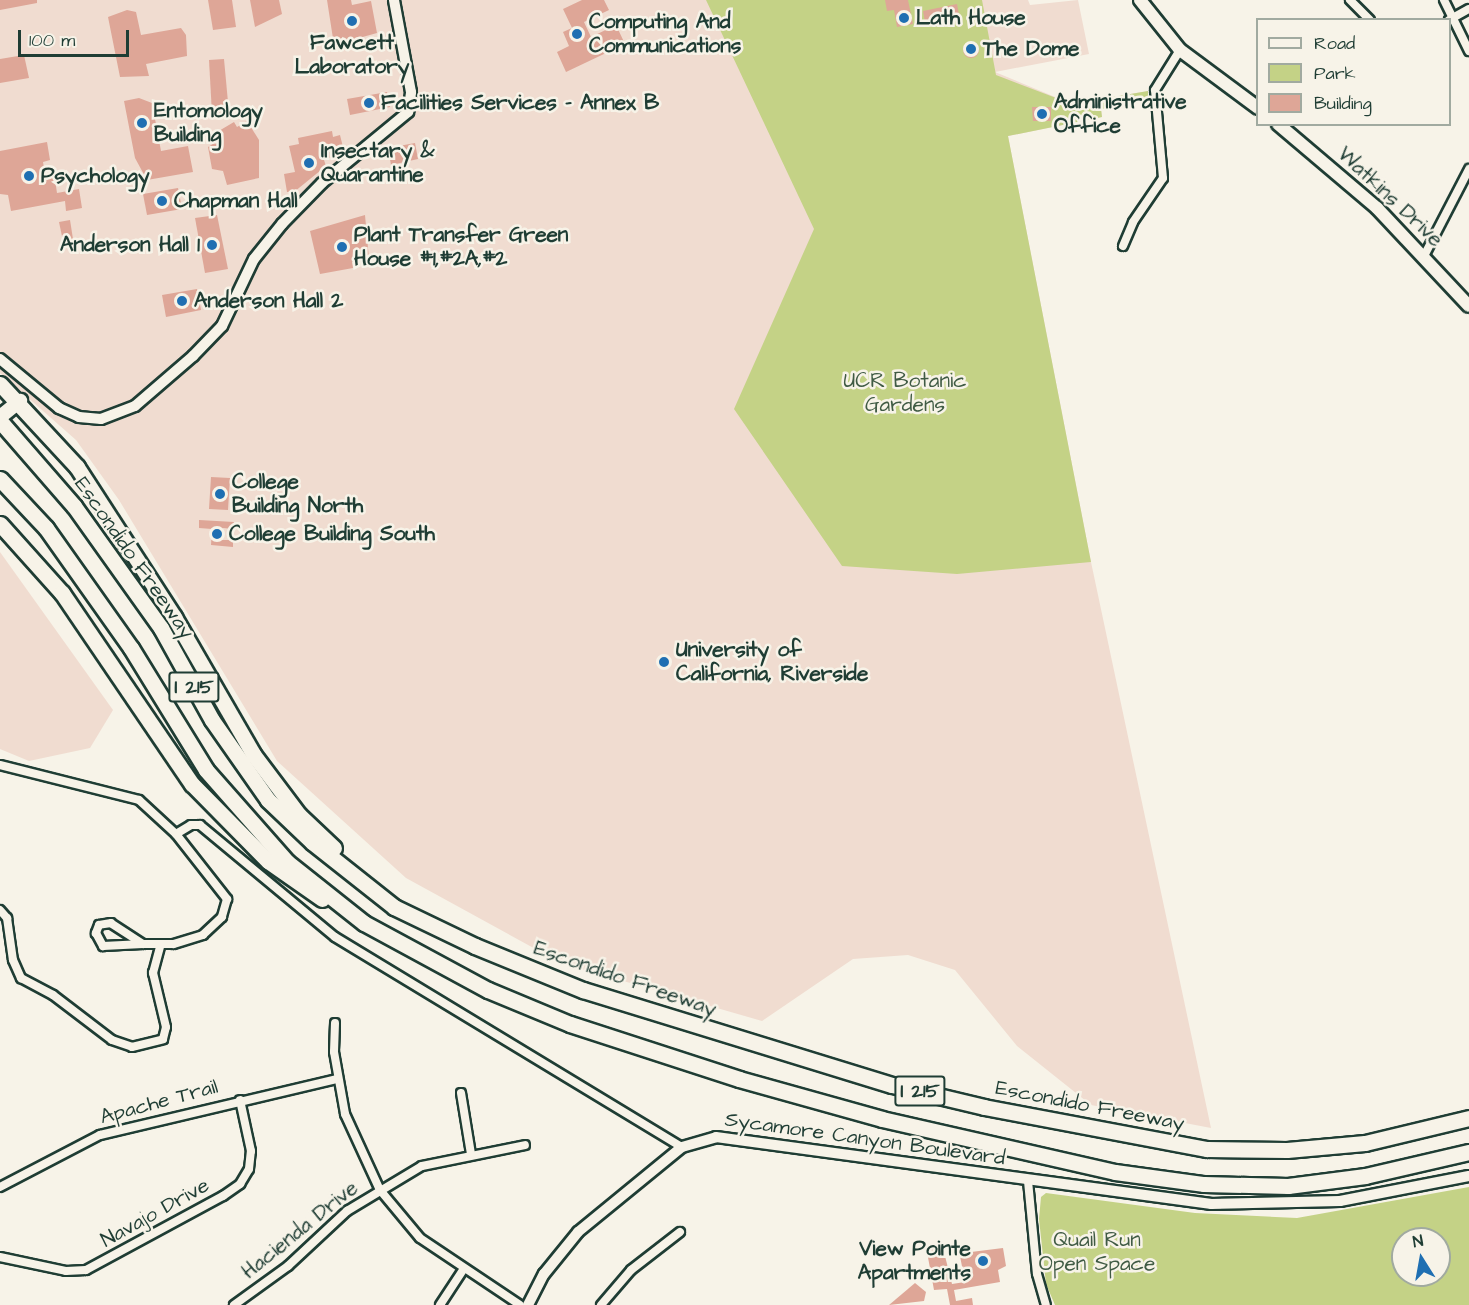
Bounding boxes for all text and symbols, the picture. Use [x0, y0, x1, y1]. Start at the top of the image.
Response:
place label: Lath House [916, 5, 1026, 31]
place label: Computing And Communications [589, 9, 741, 59]
marker: Lath House [897, 11, 911, 25]
marker: Fawcett Laboratory [345, 14, 359, 28]
scale bar [21, 18, 132, 56]
legend [1256, 18, 1451, 126]
marker: Computing And Communications [570, 27, 584, 41]
text: 100 m [29, 28, 75, 53]
place label: Fawcett Laboratory [295, 30, 409, 80]
text: Road [1314, 31, 1355, 56]
place label: The Dome [983, 36, 1079, 62]
marker: The Dome [964, 42, 978, 56]
text: Park [1314, 61, 1356, 86]
place label: Administrative Office [1054, 89, 1187, 139]
place label: Facilities Services - Annex B [381, 90, 659, 116]
text: Building [1314, 91, 1372, 116]
marker: Facilities Services - Annex B [362, 96, 376, 110]
place label: Entomology Building [154, 98, 263, 148]
marker: Administrative Office [1035, 107, 1049, 121]
marker: Entomology Building [135, 116, 149, 130]
place label: Insectary & Quarantine [321, 138, 435, 188]
street label: Watkins Drive [1332, 142, 1448, 252]
marker: Insectary & Quarantine [302, 156, 316, 170]
place label: Psychology [41, 163, 149, 189]
marker: Psychology [22, 169, 36, 183]
place label: Chapman Hall [174, 188, 298, 214]
marker: Chapman Hall [155, 194, 169, 208]
place label: Plant Transfer Green House #1,#2A,#2 [354, 222, 568, 272]
place label: Anderson Hall 1 [60, 232, 200, 258]
marker: Anderson Hall 1 [205, 238, 219, 252]
marker: Plant Transfer Green House #1,#2A,#2 [335, 240, 349, 254]
place label: Anderson Hall 2 [194, 288, 343, 314]
marker: Anderson Hall 2 [175, 294, 189, 308]
park label: UCR Botanic Gardens [844, 368, 966, 418]
place label: College Building North [232, 469, 363, 519]
street label: Escondido Freeway [69, 472, 199, 644]
marker: College Building North [213, 487, 227, 501]
place label: College Building South [229, 521, 435, 547]
marker: College Building South [210, 527, 224, 541]
place label: University of California, Riverside [676, 637, 868, 687]
marker: University of California, Riverside [657, 655, 671, 669]
road number: I 215 [167, 670, 221, 704]
street label: Escondido Freeway [530, 936, 720, 1022]
street label: Apache Trail [97, 1074, 221, 1130]
road number: I 215 [893, 1074, 947, 1108]
street label: Escondido Freeway [994, 1075, 1186, 1137]
street label: Sycamore Canyon Boulevard [723, 1107, 1007, 1171]
street label: Navajo Drive [96, 1173, 214, 1253]
street label: Hacienda Drive [237, 1175, 363, 1285]
park label: Quail Run Open Space [1039, 1227, 1155, 1277]
north arrow [1391, 1227, 1451, 1287]
text: N [1411, 1230, 1425, 1253]
place label: View Pointe Apartments [858, 1236, 971, 1286]
marker: View Pointe Apartments [976, 1254, 990, 1268]

